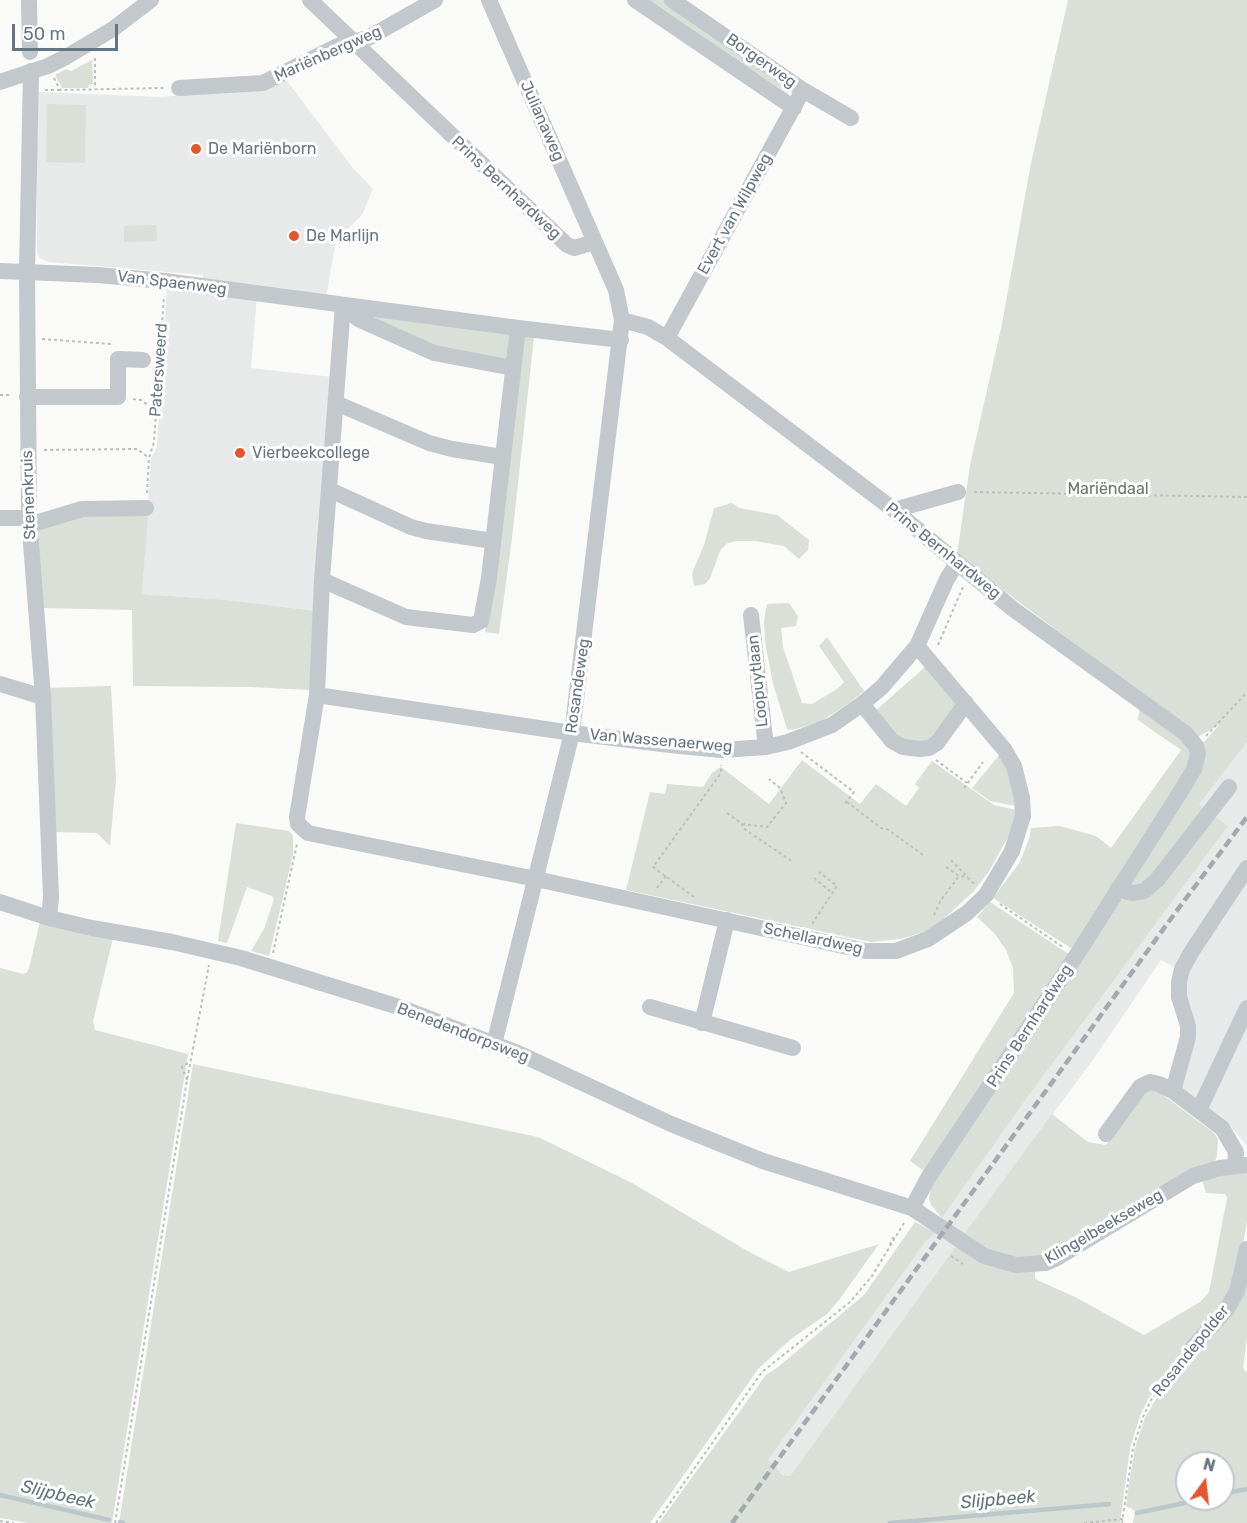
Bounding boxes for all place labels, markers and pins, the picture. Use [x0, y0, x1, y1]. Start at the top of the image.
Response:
place label: De Mariënborn [208, 139, 317, 159]
marker: De Mariënborn [189, 142, 203, 156]
place label: De Marlijn [306, 226, 379, 246]
marker: De Marlijn [287, 229, 301, 243]
place label: Vierbeekcollege [252, 443, 370, 463]
marker: Vierbeekcollege [233, 446, 247, 460]

